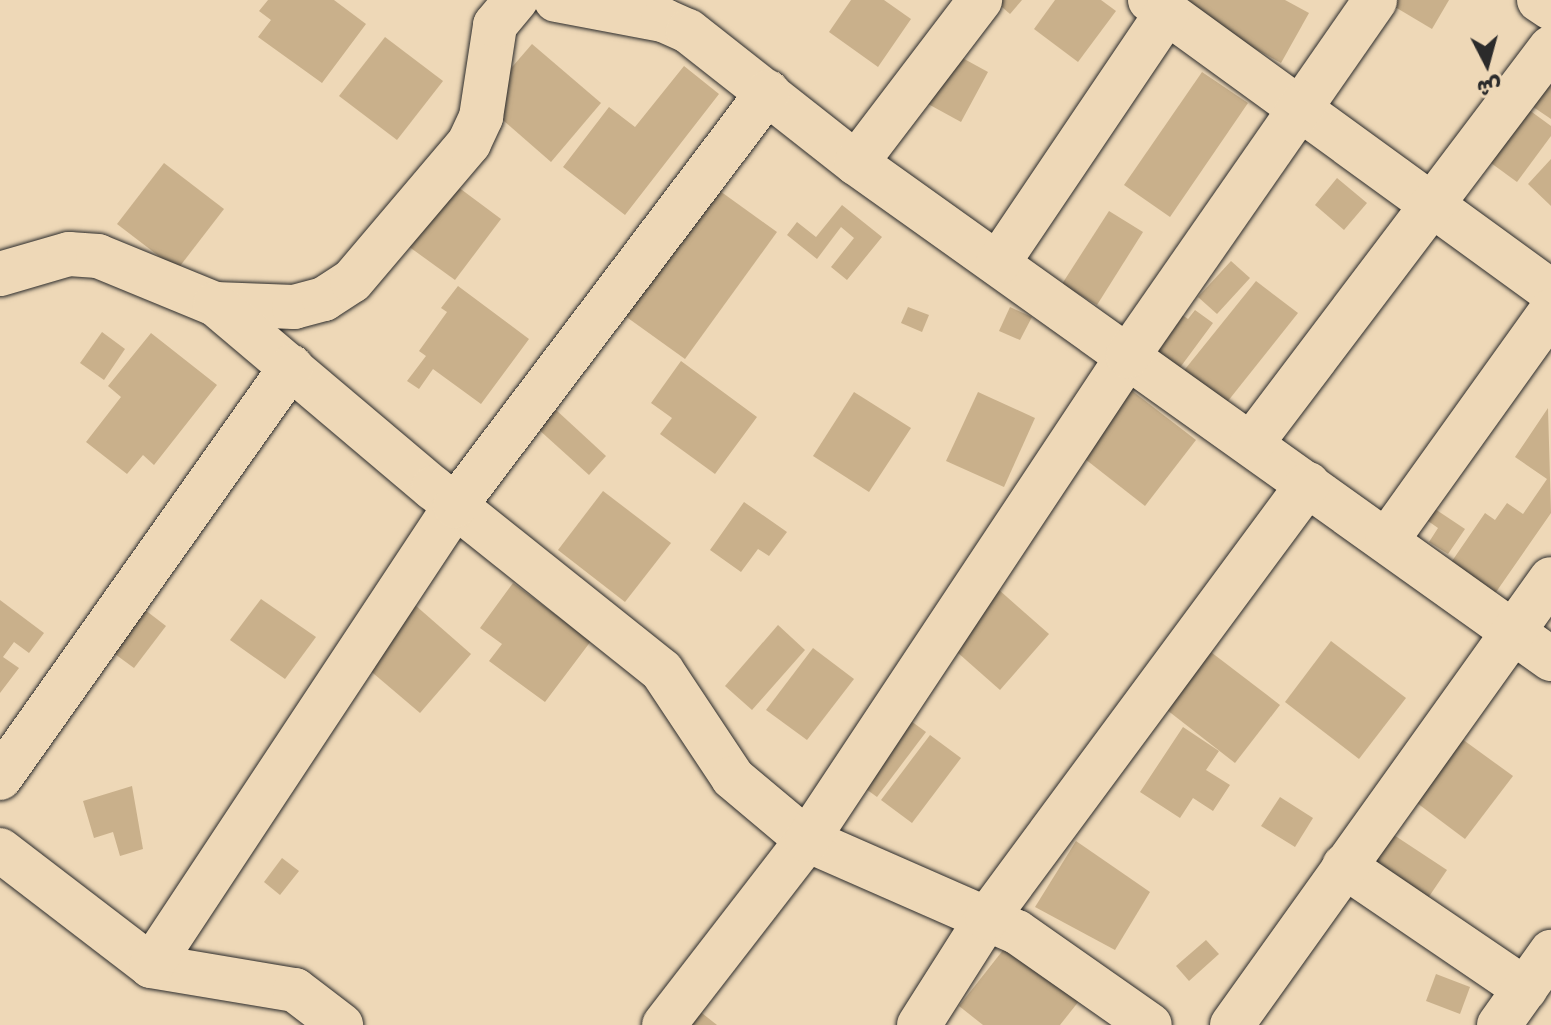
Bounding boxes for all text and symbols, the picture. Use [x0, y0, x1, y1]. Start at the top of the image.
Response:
north arrow [1447, 24, 1527, 104]
text: ش [1476, 73, 1503, 103]

